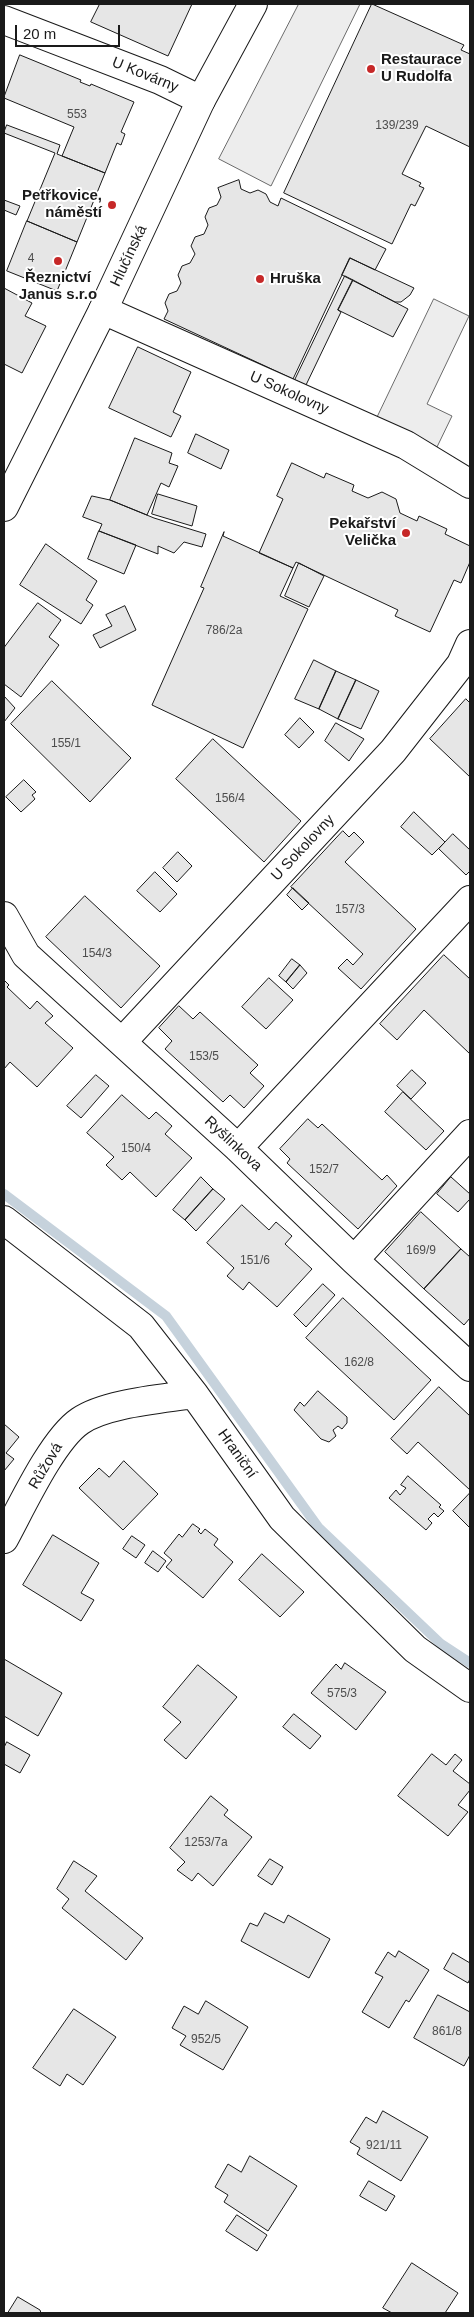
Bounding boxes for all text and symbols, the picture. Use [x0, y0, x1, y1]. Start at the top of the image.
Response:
scale bar [18, 15, 122, 47]
text: 20 m [23, 25, 56, 42]
place label: Restaurace U Rudolfa [381, 51, 462, 86]
street label: U Kovárny [109, 54, 181, 96]
marker: Restaurace U Rudolfa [365, 63, 377, 75]
house number: 553 [67, 108, 87, 122]
house number: 139/239 [375, 119, 419, 133]
place label: Petřkovice, náměstí [22, 187, 102, 222]
marker: Petřkovice, náměstí [106, 199, 118, 211]
street label: Hlučínská [107, 222, 151, 290]
house number: 4 [28, 252, 34, 266]
marker: Řeznictví Janus s.r.o [52, 255, 64, 267]
place label: Řeznictví Janus s.r.o [19, 269, 97, 304]
place label: Hruška [270, 270, 321, 288]
marker: Hruška [254, 273, 266, 285]
street label: U Sokolovny [247, 368, 331, 418]
place label: Pekařství Velička [329, 515, 396, 550]
marker: Pekařství Velička [400, 527, 412, 539]
house number: 786/2a [206, 624, 242, 638]
house number: 155/1 [51, 737, 81, 751]
house number: 156/4 [215, 792, 245, 806]
street label: U Sokolovny [268, 811, 338, 885]
house number: 157/3 [335, 903, 365, 917]
house number: 154/3 [82, 947, 112, 961]
house number: 153/5 [189, 1050, 219, 1064]
street label: Ryšlinkova [200, 1113, 266, 1175]
house number: 150/4 [121, 1142, 151, 1156]
house number: 152/7 [309, 1163, 339, 1177]
house number: 169/9 [406, 1244, 436, 1258]
house number: 151/6 [240, 1254, 270, 1268]
house number: 162/8 [344, 1356, 374, 1370]
street label: Hraniční [214, 1426, 260, 1482]
street label: Růžová [25, 1440, 67, 1492]
house number: 575/3 [327, 1687, 357, 1701]
house number: 1253/7a [184, 1836, 228, 1850]
house number: 861/8 [432, 2025, 462, 2039]
house number: 952/5 [191, 2033, 221, 2047]
house number: 921/11 [366, 2139, 402, 2153]

